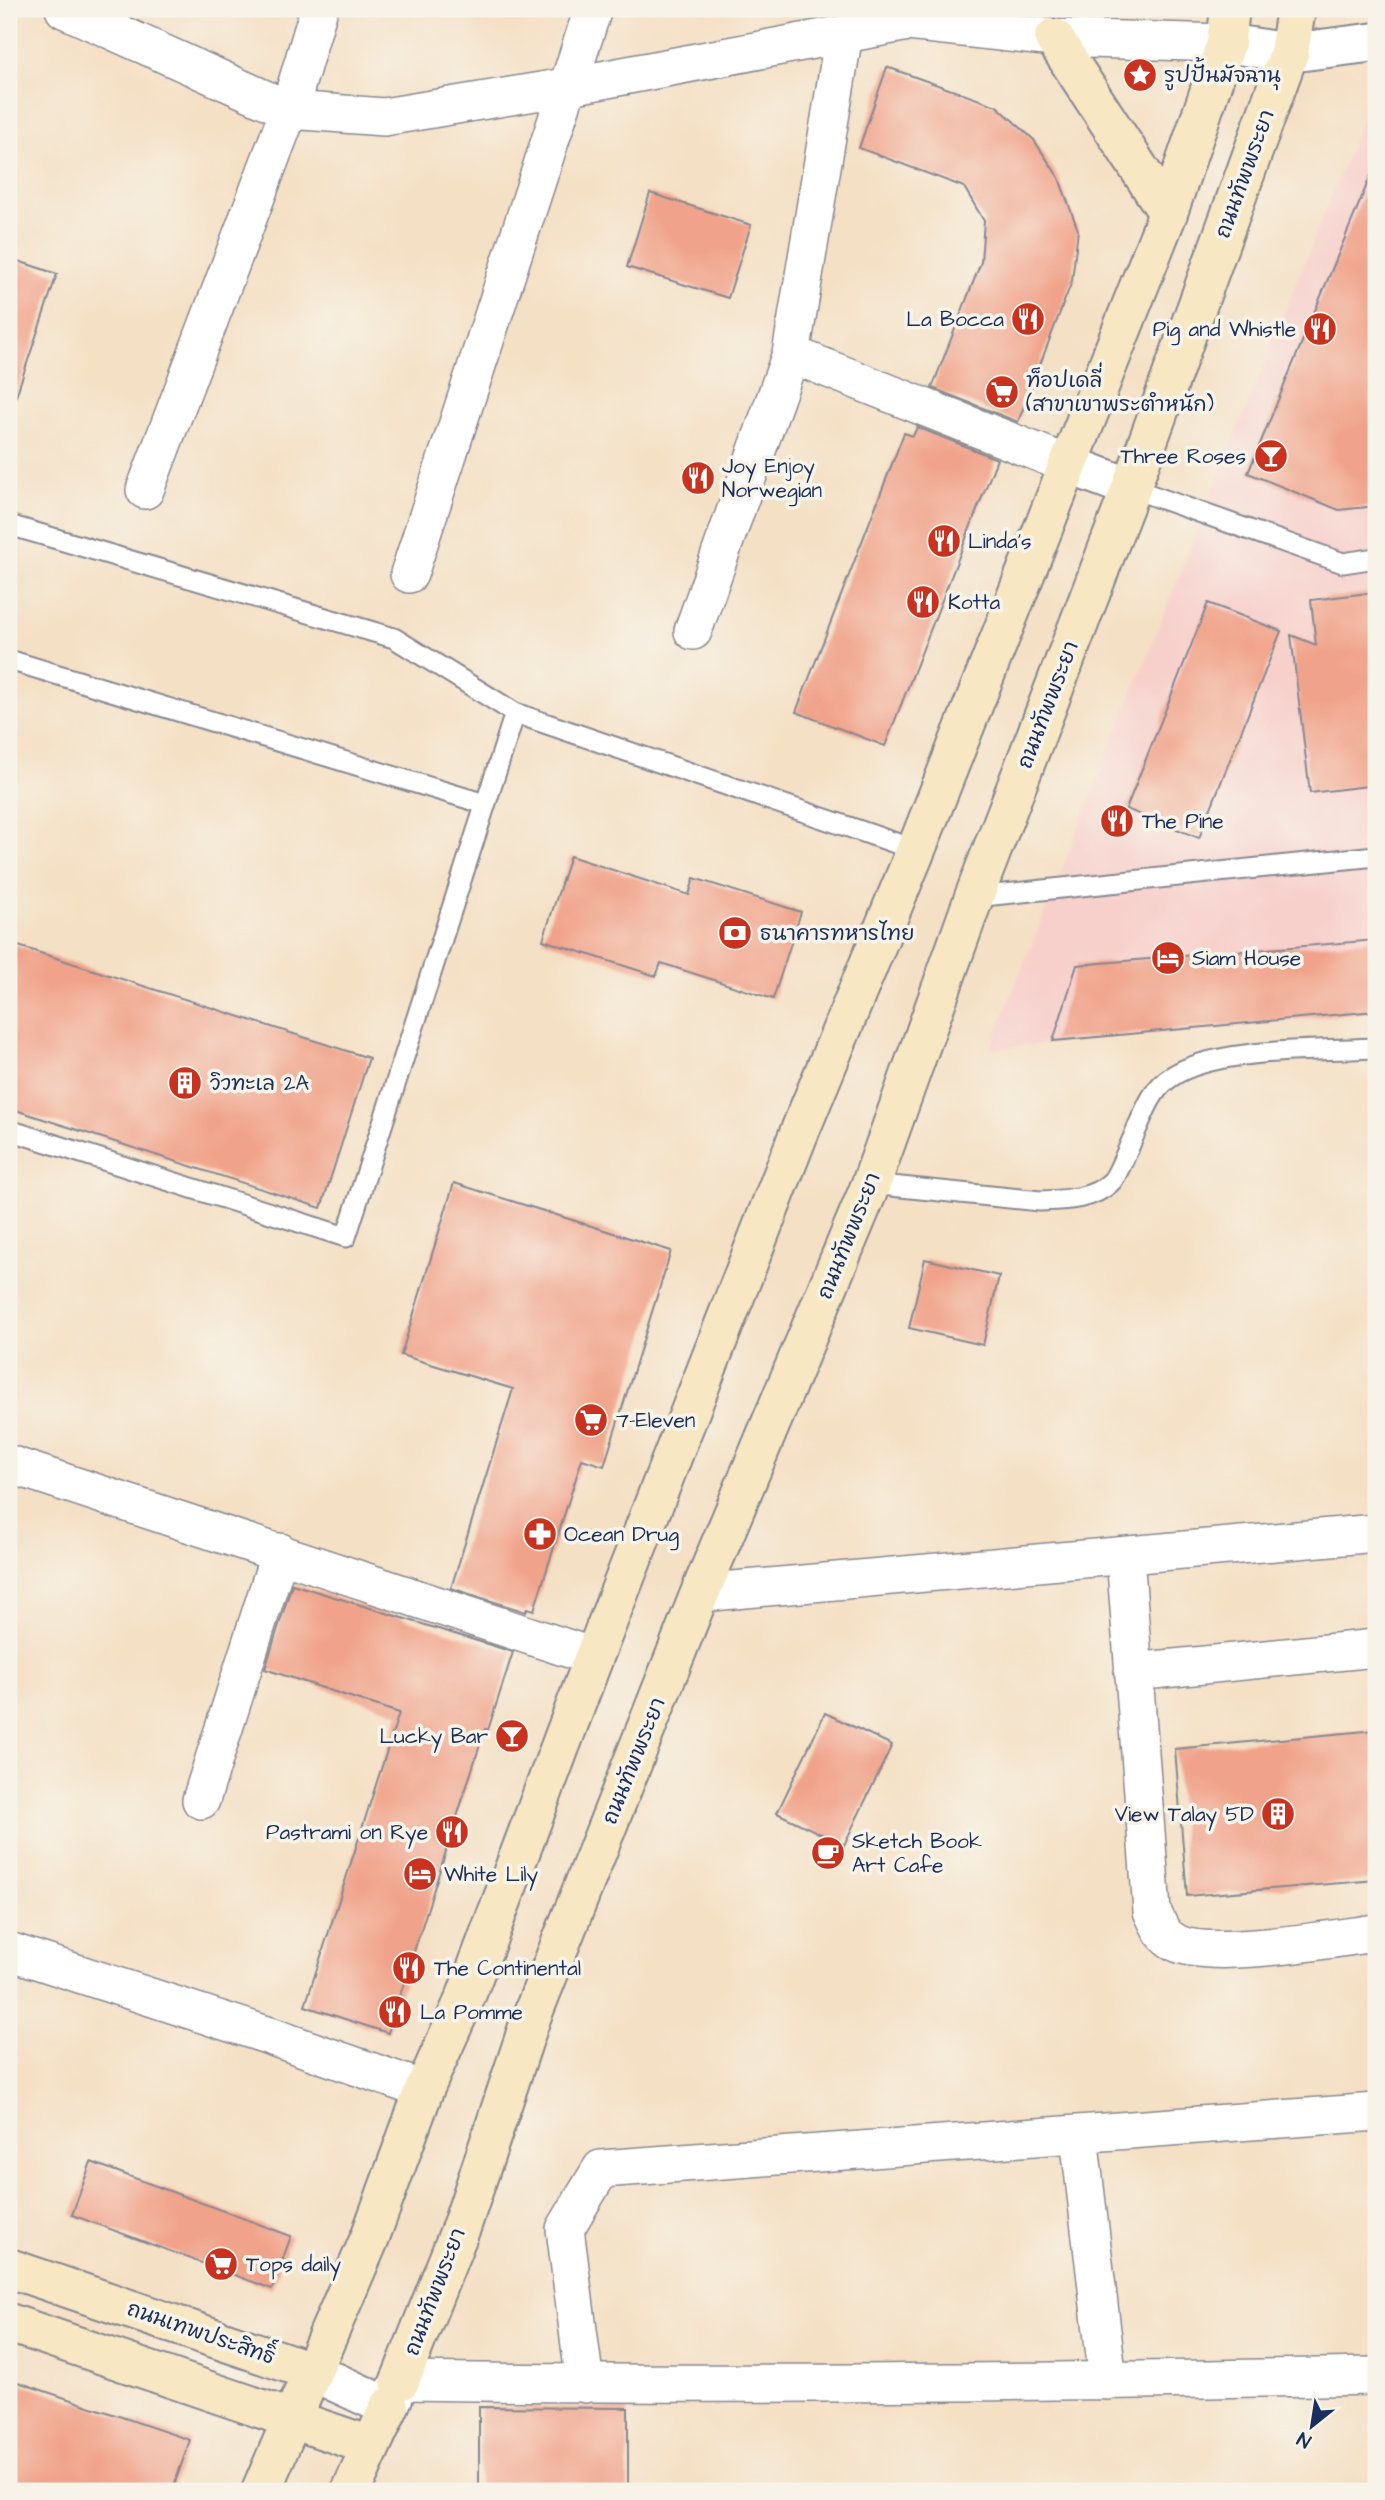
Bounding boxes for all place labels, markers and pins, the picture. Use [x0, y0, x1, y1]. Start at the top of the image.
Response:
place icon: รูปปั้นมัจฉานุ [1121, 56, 1159, 94]
place label: รูปปั้นมัจฉานุ [1164, 56, 1281, 91]
restaurant icon: La Bocca [1009, 300, 1047, 338]
place label: La Bocca [906, 305, 1004, 334]
restaurant icon: Pig and Whistle [1301, 310, 1339, 348]
place label: Pig and Whistle [1153, 315, 1296, 346]
place label: ท็อปเดลี่ (สาขาเขาพระตำหนัก) [1026, 362, 1214, 419]
supermarket icon: ท็อปเดลี่ (สาขาเขาพระตำหนัก) [983, 373, 1021, 411]
bar icon: Three Roses [1252, 437, 1290, 475]
place label: Three Roses [1121, 442, 1246, 471]
place label: Joy Enjoy Norwegian [722, 452, 822, 507]
restaurant icon: Joy Enjoy Norwegian [679, 459, 717, 497]
restaurant icon: Linda's [925, 522, 963, 560]
place label: Linda's [968, 527, 1032, 556]
restaurant icon: Kotta [904, 583, 942, 621]
place label: Kotta [948, 588, 1001, 617]
restaurant icon: The Pine [1098, 802, 1136, 840]
place label: The Pine [1142, 807, 1224, 836]
bank icon: ธนาคารทหารไทย [716, 914, 754, 952]
place label: ธนาคารทหารไทย [760, 919, 915, 948]
hotel icon: Siam House [1149, 939, 1187, 977]
place label: Siam House [1192, 944, 1301, 973]
building icon: วิวทะเล 2A [166, 1064, 204, 1102]
place label: วิวทะเล 2A [210, 1069, 309, 1098]
supermarket icon: 7-Eleven [572, 1401, 610, 1439]
place label: 7-Eleven [616, 1406, 695, 1435]
pharmacy icon: Ocean Drug [521, 1515, 559, 1553]
place label: Ocean Drug [564, 1520, 679, 1551]
bar icon: Lucky Bar [493, 1717, 531, 1755]
place label: Lucky Bar [379, 1722, 488, 1753]
building icon: View Talay 5D [1259, 1795, 1297, 1833]
place label: View Talay 5D [1115, 1800, 1254, 1831]
restaurant icon: Pastrami on Rye [433, 1813, 471, 1851]
place label: Pastrami on Rye [266, 1818, 428, 1849]
place label: Sketch Book Art Cafe [852, 1827, 982, 1880]
cafe icon: Sketch Book Art Cafe [809, 1834, 847, 1872]
hotel icon: White Lily [401, 1855, 439, 1893]
place label: White Lily [444, 1860, 539, 1891]
restaurant icon: The Continental [390, 1949, 428, 1987]
place label: The Continental [434, 1954, 581, 1983]
restaurant icon: La Pomme [376, 1993, 414, 2031]
place label: La Pomme [420, 1998, 523, 2027]
supermarket icon: Tops daily [202, 2245, 240, 2283]
place label: Tops daily [246, 2250, 341, 2281]

